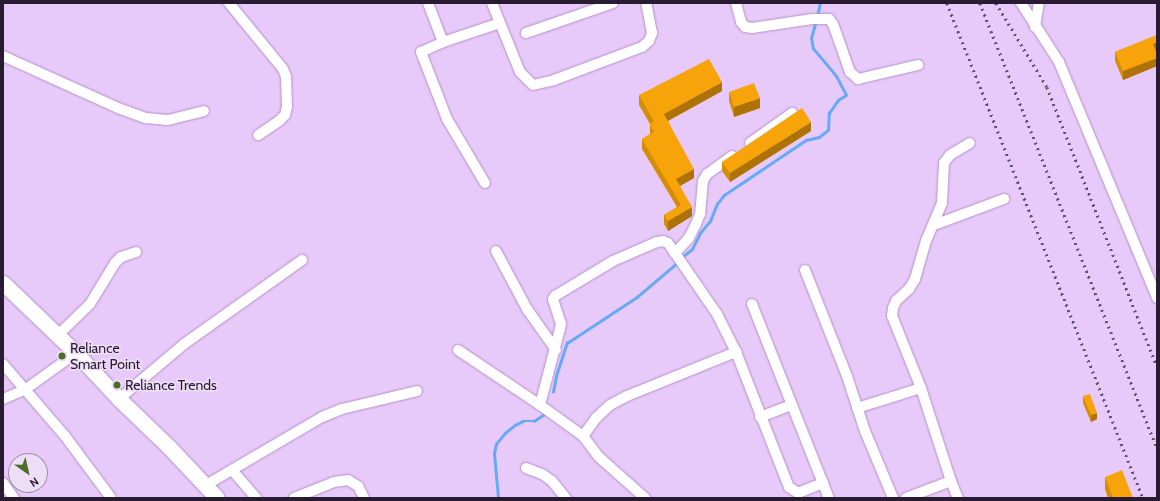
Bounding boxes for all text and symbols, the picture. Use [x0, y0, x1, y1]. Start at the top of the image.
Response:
place label: Reliance Smart Point [70, 340, 140, 372]
marker: Reliance Smart Point [57, 351, 67, 361]
place label: Reliance Trends [125, 377, 217, 393]
marker: Reliance Trends [112, 380, 122, 390]
north arrow [8, 453, 48, 493]
text: N [27, 474, 41, 490]

